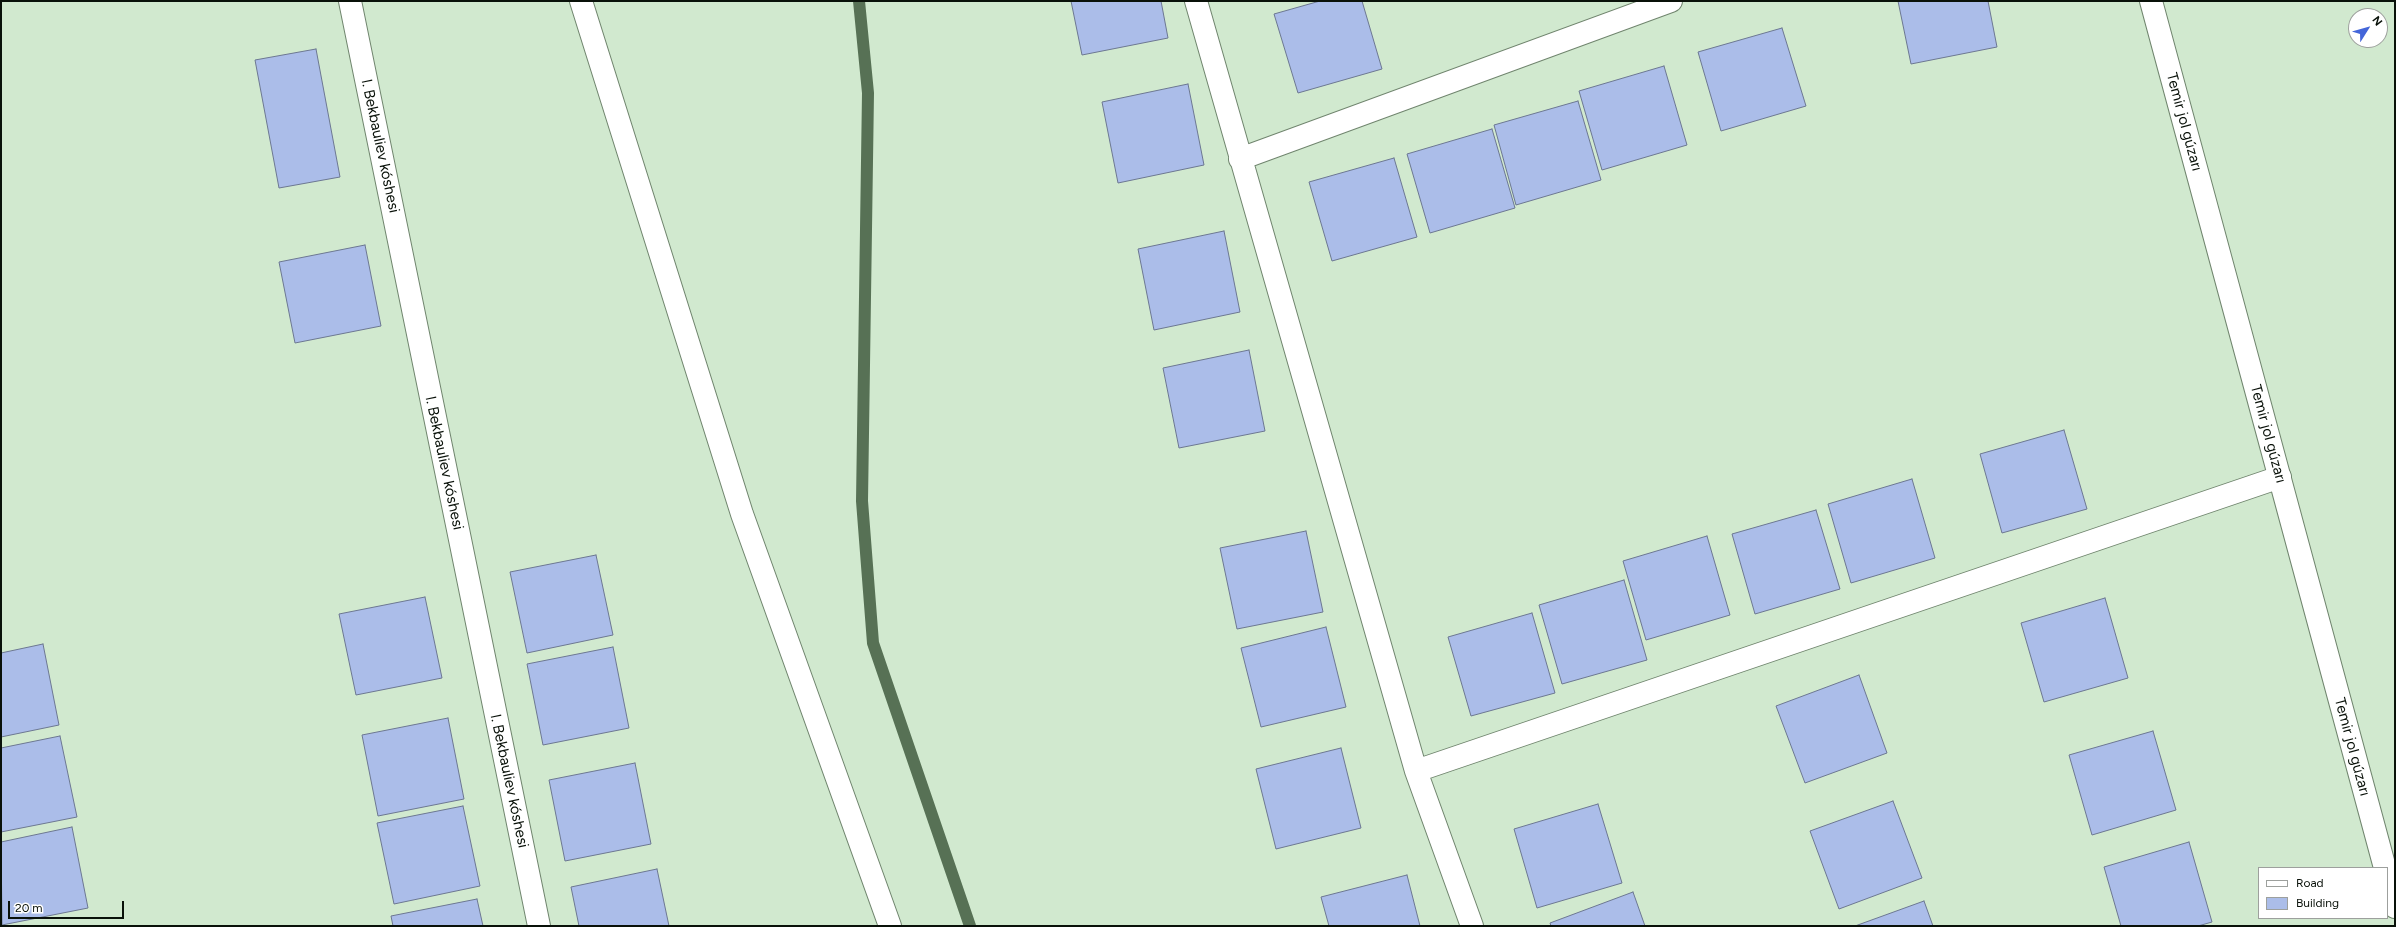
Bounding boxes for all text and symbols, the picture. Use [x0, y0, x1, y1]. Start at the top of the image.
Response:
north arrow [2348, 8, 2388, 48]
text: N [2369, 14, 2385, 28]
street label: Temir jol gúzarı [2162, 71, 2206, 173]
street label: I. Bekbauliev kóshesi [357, 77, 403, 215]
street label: Temir jol gúzarı [2246, 383, 2290, 485]
street label: I. Bekbauliev kóshesi [421, 394, 467, 532]
street label: Temir jol gúzarı [2330, 696, 2374, 798]
street label: I. Bekbauliev kóshesi [486, 712, 532, 850]
legend [2258, 867, 2388, 919]
text: Road [2296, 876, 2324, 890]
scale bar [10, 893, 126, 919]
text: Building [2296, 896, 2339, 910]
text: 20 m [15, 901, 43, 915]

